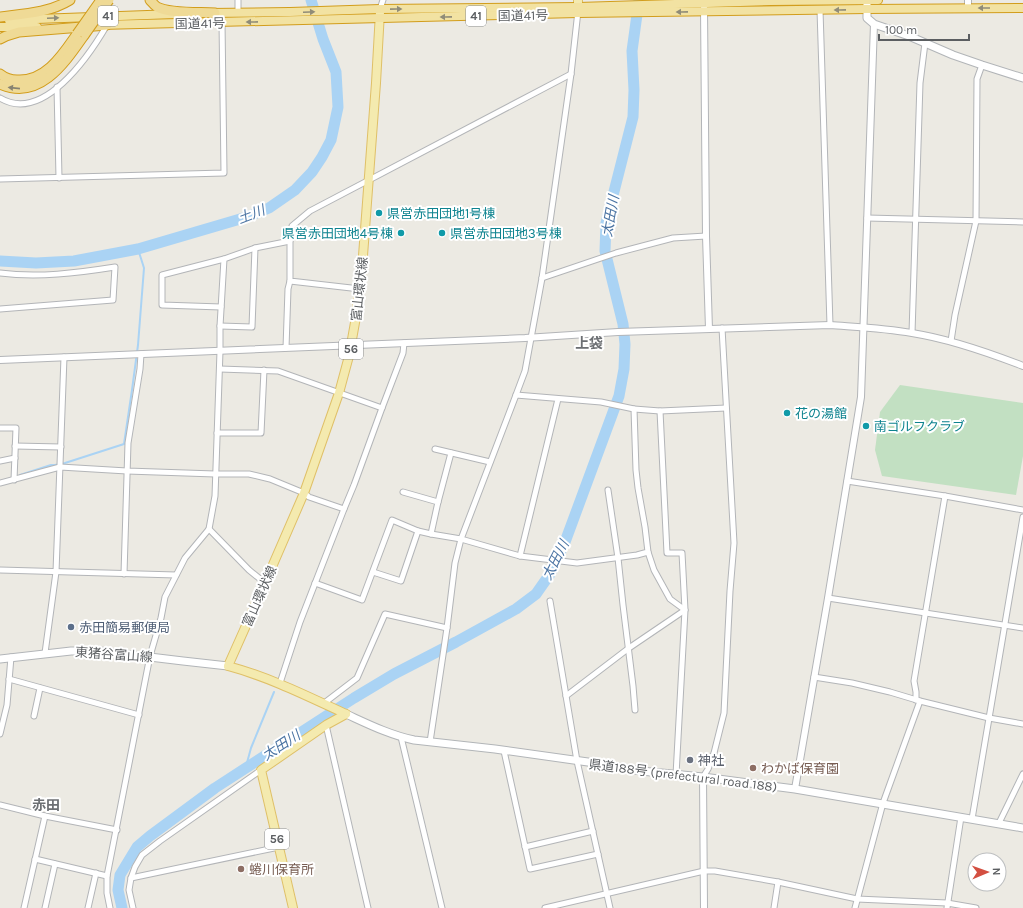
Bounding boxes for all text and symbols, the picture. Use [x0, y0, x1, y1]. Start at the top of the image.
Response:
one-way arrow [977, 5, 990, 11]
road number: 41 [98, 6, 118, 26]
one-way arrow [390, 6, 403, 12]
road number: 41 [466, 6, 486, 26]
one-way arrow [834, 6, 846, 13]
one-way arrow [303, 8, 315, 15]
street label: 国道41号 [498, 8, 548, 23]
one-way arrow [675, 9, 688, 15]
one-way arrow [440, 13, 452, 20]
one-way arrow [47, 15, 60, 21]
street label: 国道41号 [175, 16, 225, 31]
scale bar [879, 16, 969, 42]
one-way arrow [245, 19, 258, 25]
text: 100 m [885, 23, 917, 37]
one-way arrow [7, 84, 20, 91]
water label: 太田川 [598, 192, 623, 238]
water label: 土川 [235, 201, 269, 227]
place label: 県営赤田団地1号棟 [387, 206, 495, 221]
marker: 県営赤田団地1号棟 [374, 208, 384, 218]
place label: 県営赤田団地4号棟 [282, 226, 393, 241]
place label: 県営赤田団地3号棟 [450, 226, 562, 241]
marker: 県営赤田団地4号棟 [396, 228, 406, 238]
marker: 県営赤田団地3号棟 [437, 228, 447, 238]
street label: 富山環状線 [349, 256, 370, 322]
district label: 上袋 [575, 335, 603, 352]
road number: 56 [339, 339, 363, 359]
place label: 花の湯館 [795, 406, 847, 421]
marker: 花の湯館 [782, 408, 792, 418]
place label: 南ゴルフクラブ [874, 419, 965, 434]
marker: 南ゴルフクラブ [861, 421, 871, 431]
water label: 太田川 [538, 536, 573, 583]
street label: 富山環状線 [239, 563, 280, 629]
place label: 赤田簡易郵便局 [79, 620, 170, 635]
marker: 赤田簡易郵便局 [66, 622, 76, 632]
street label: 東猪谷富山線 [75, 644, 153, 665]
water label: 太田川 [259, 726, 305, 764]
place label: 神社 [698, 753, 724, 768]
marker: 神社 [685, 755, 695, 765]
street label: 県道188号 (prefectural road 188) [588, 756, 778, 795]
place label: わかば保育園 [761, 761, 839, 776]
marker: わかば保育園 [748, 763, 758, 773]
district label: 赤田 [32, 797, 60, 814]
road number: 56 [265, 829, 289, 849]
north arrow [967, 852, 1007, 892]
place label: 蜷川保育所 [249, 862, 314, 877]
marker: 蜷川保育所 [236, 864, 246, 874]
text: N [990, 867, 1003, 876]

